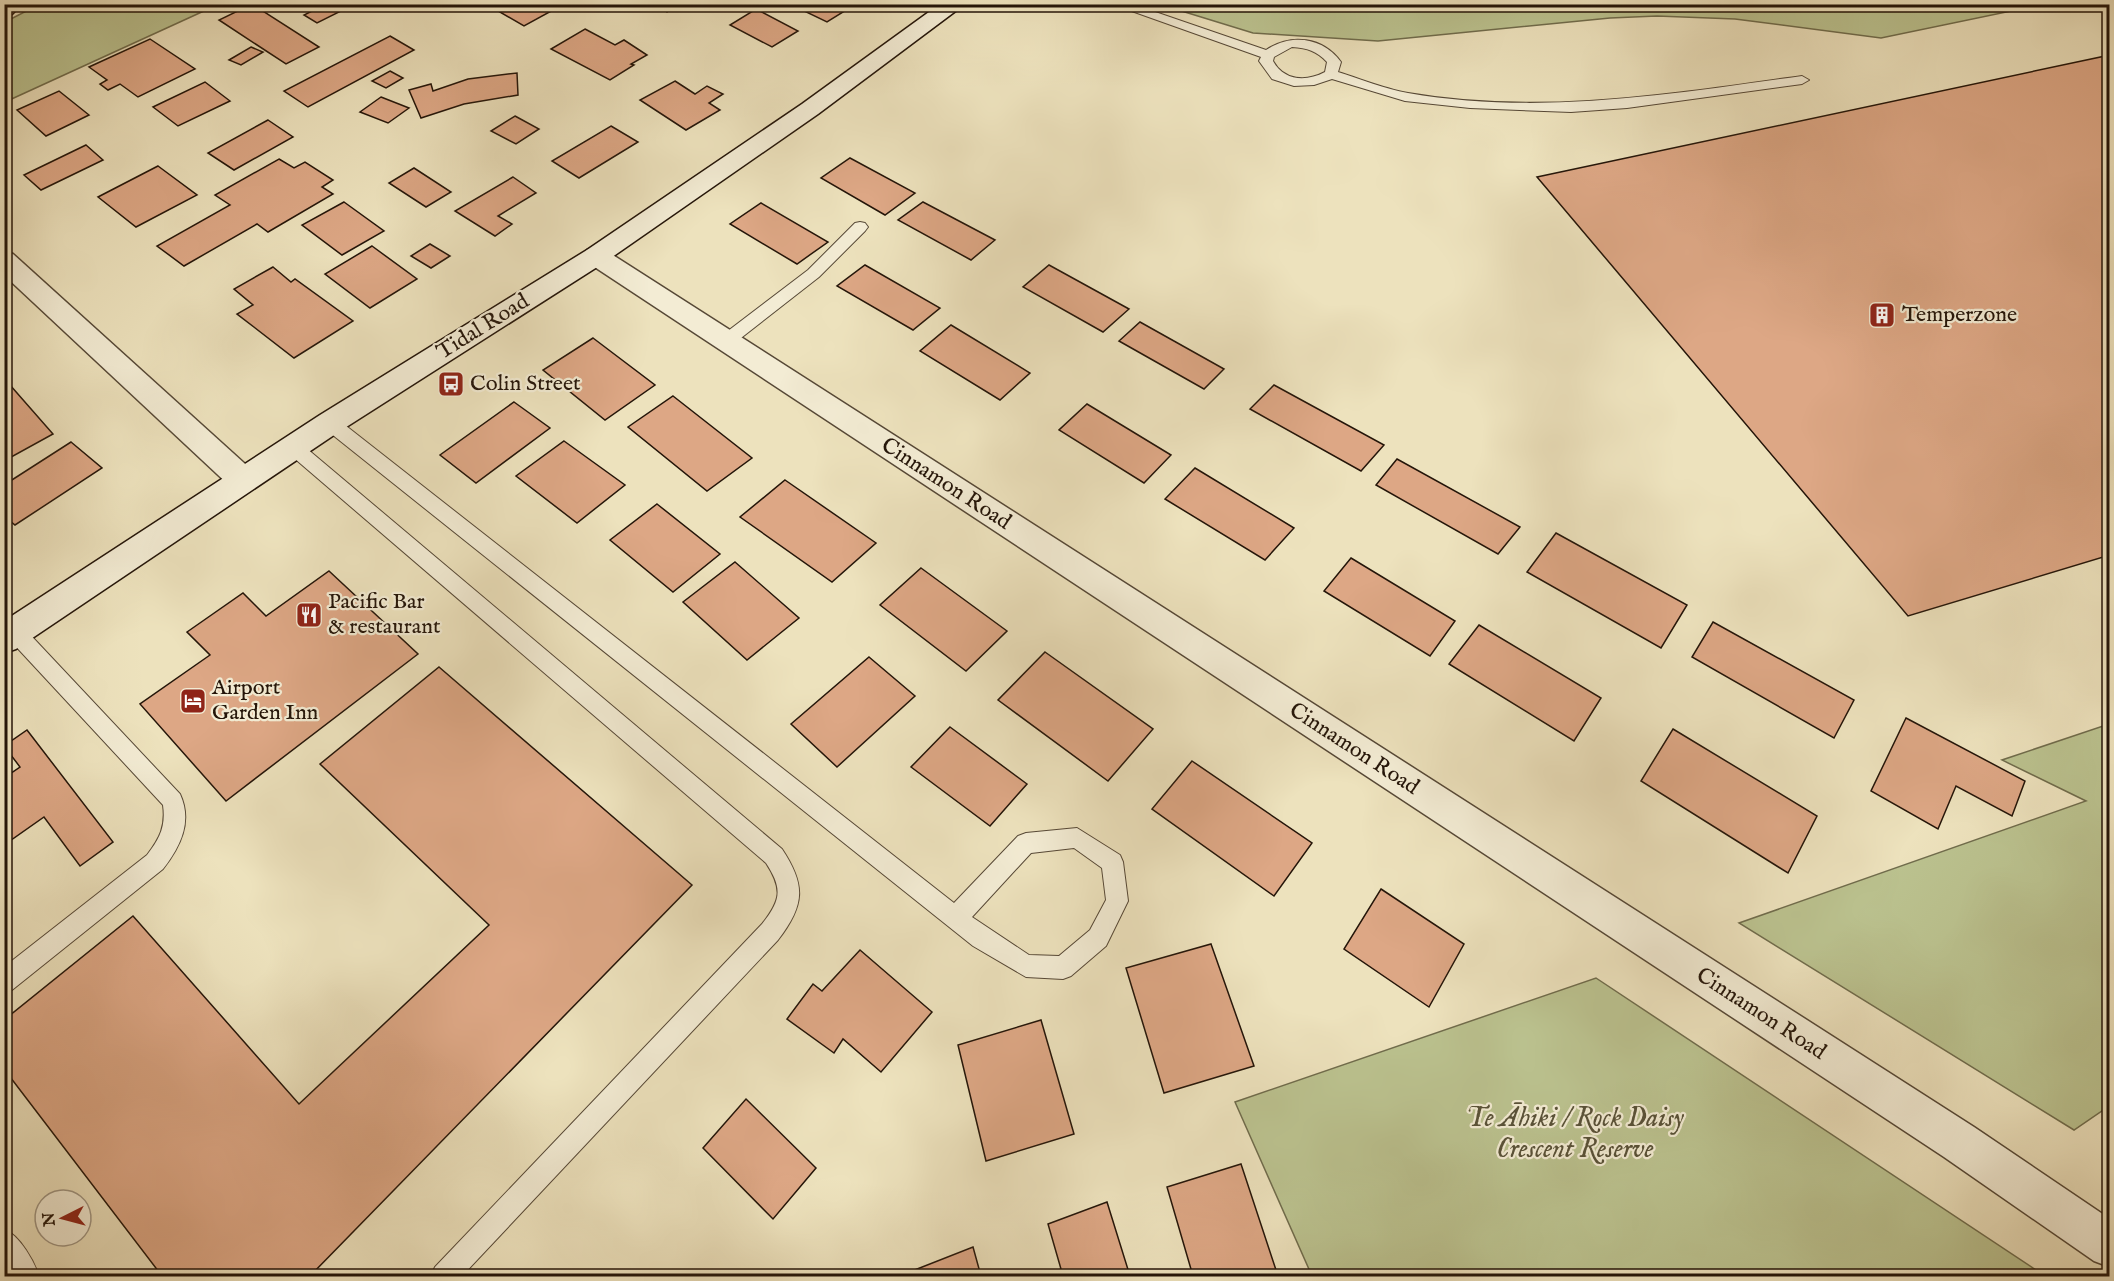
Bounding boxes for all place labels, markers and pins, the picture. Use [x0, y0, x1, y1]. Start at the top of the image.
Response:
building icon: Temperzone [1867, 300, 1897, 330]
place label: Temperzone [1902, 301, 2017, 329]
bus stop icon: Colin Street [436, 369, 466, 399]
place label: Colin Street [470, 370, 581, 398]
place label: Pacific Bar & restaurant [328, 588, 441, 641]
restaurant icon: Pacific Bar & restaurant [294, 600, 324, 630]
place label: Airport Garden Inn [211, 674, 319, 727]
hotel icon: Airport Garden Inn [178, 686, 208, 716]

